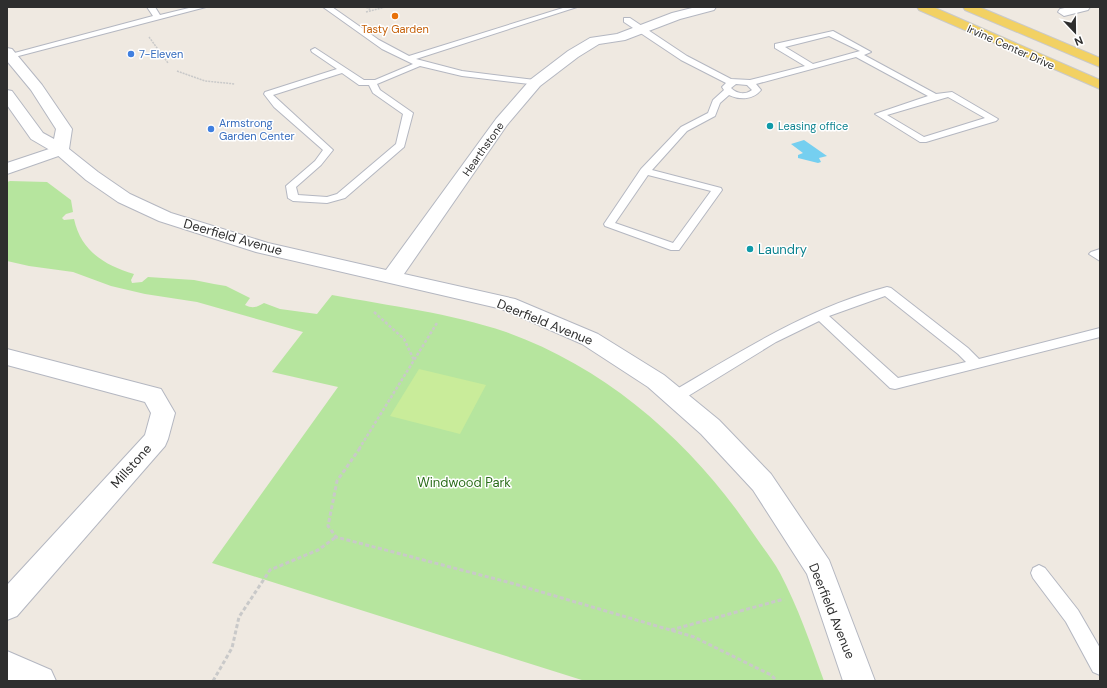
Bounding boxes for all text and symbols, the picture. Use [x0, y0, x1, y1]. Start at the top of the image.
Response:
marker: Tasty Garden [390, 11, 400, 21]
north arrow [1055, 12, 1095, 52]
street label: Irvine Center Drive [965, 21, 1057, 73]
place label: Tasty Garden [361, 22, 429, 36]
text: N [1072, 33, 1085, 49]
place label: 7-Eleven [139, 47, 183, 61]
marker: 7-Eleven [126, 49, 136, 59]
place label: Armstrong Garden Center [219, 116, 295, 143]
street label: Hearthstone [459, 119, 507, 179]
place label: Leasing office [778, 119, 848, 133]
marker: Leasing office [765, 121, 775, 131]
marker: Armstrong Garden Center [206, 124, 216, 134]
street label: Deerfield Avenue [182, 215, 284, 259]
place label: Laundry [758, 241, 807, 258]
marker: Laundry [745, 244, 755, 254]
street label: Deerfield Avenue [495, 295, 595, 349]
street label: Millstone [107, 440, 155, 492]
park label: Windwood Park [417, 474, 511, 491]
street label: Deerfield Avenue [805, 561, 859, 661]

